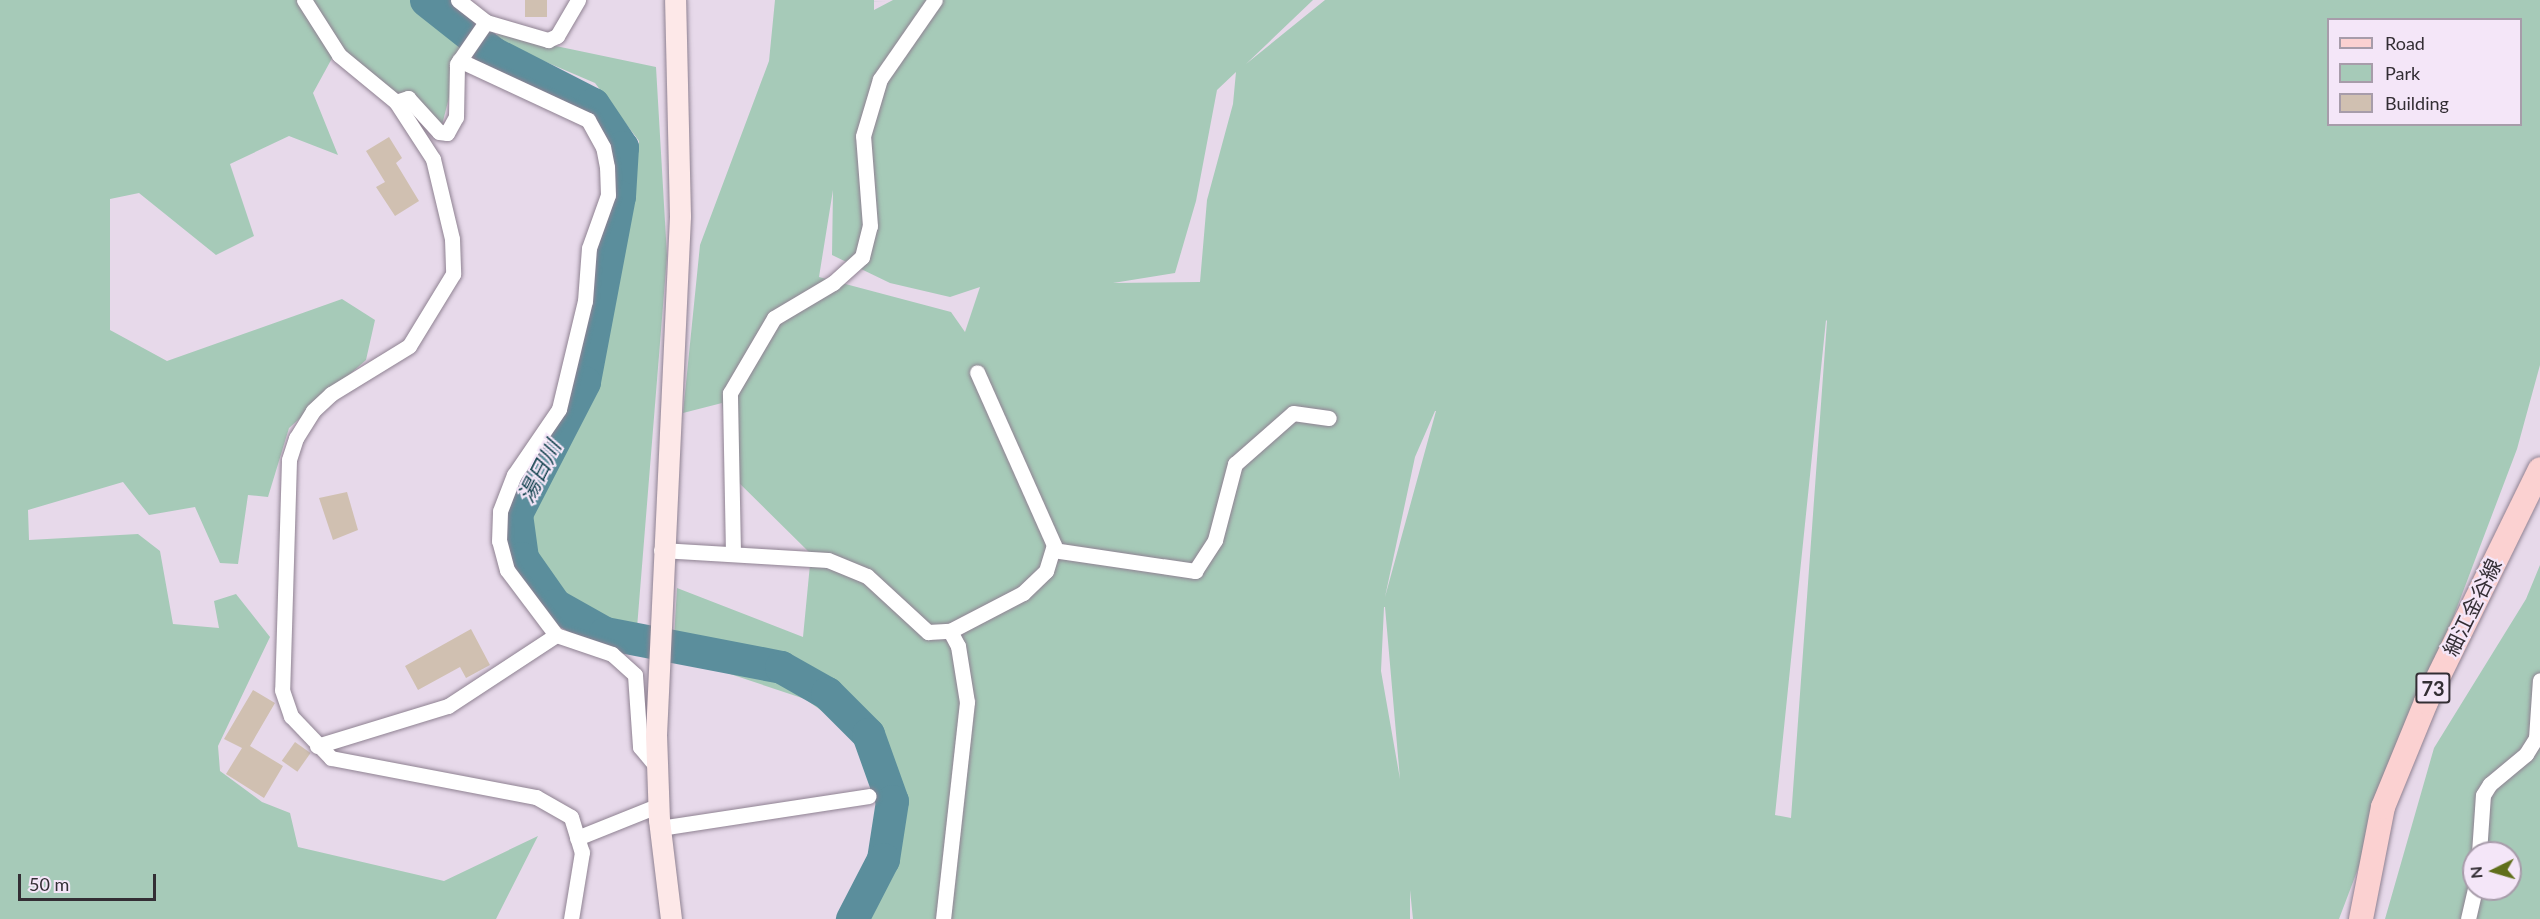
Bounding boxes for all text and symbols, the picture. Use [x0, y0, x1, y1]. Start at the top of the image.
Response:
legend [2327, 18, 2522, 126]
text: Road [2385, 32, 2425, 54]
text: Park [2385, 62, 2420, 84]
text: Building [2385, 92, 2449, 114]
water label: 湯日川 [512, 436, 566, 506]
street label: 細江金谷線 [2438, 554, 2506, 660]
road number: 73 [2415, 671, 2451, 705]
north arrow [2462, 841, 2522, 901]
scale bar [21, 862, 159, 900]
text: N [2466, 865, 2486, 879]
text: 50 m [29, 873, 69, 895]

